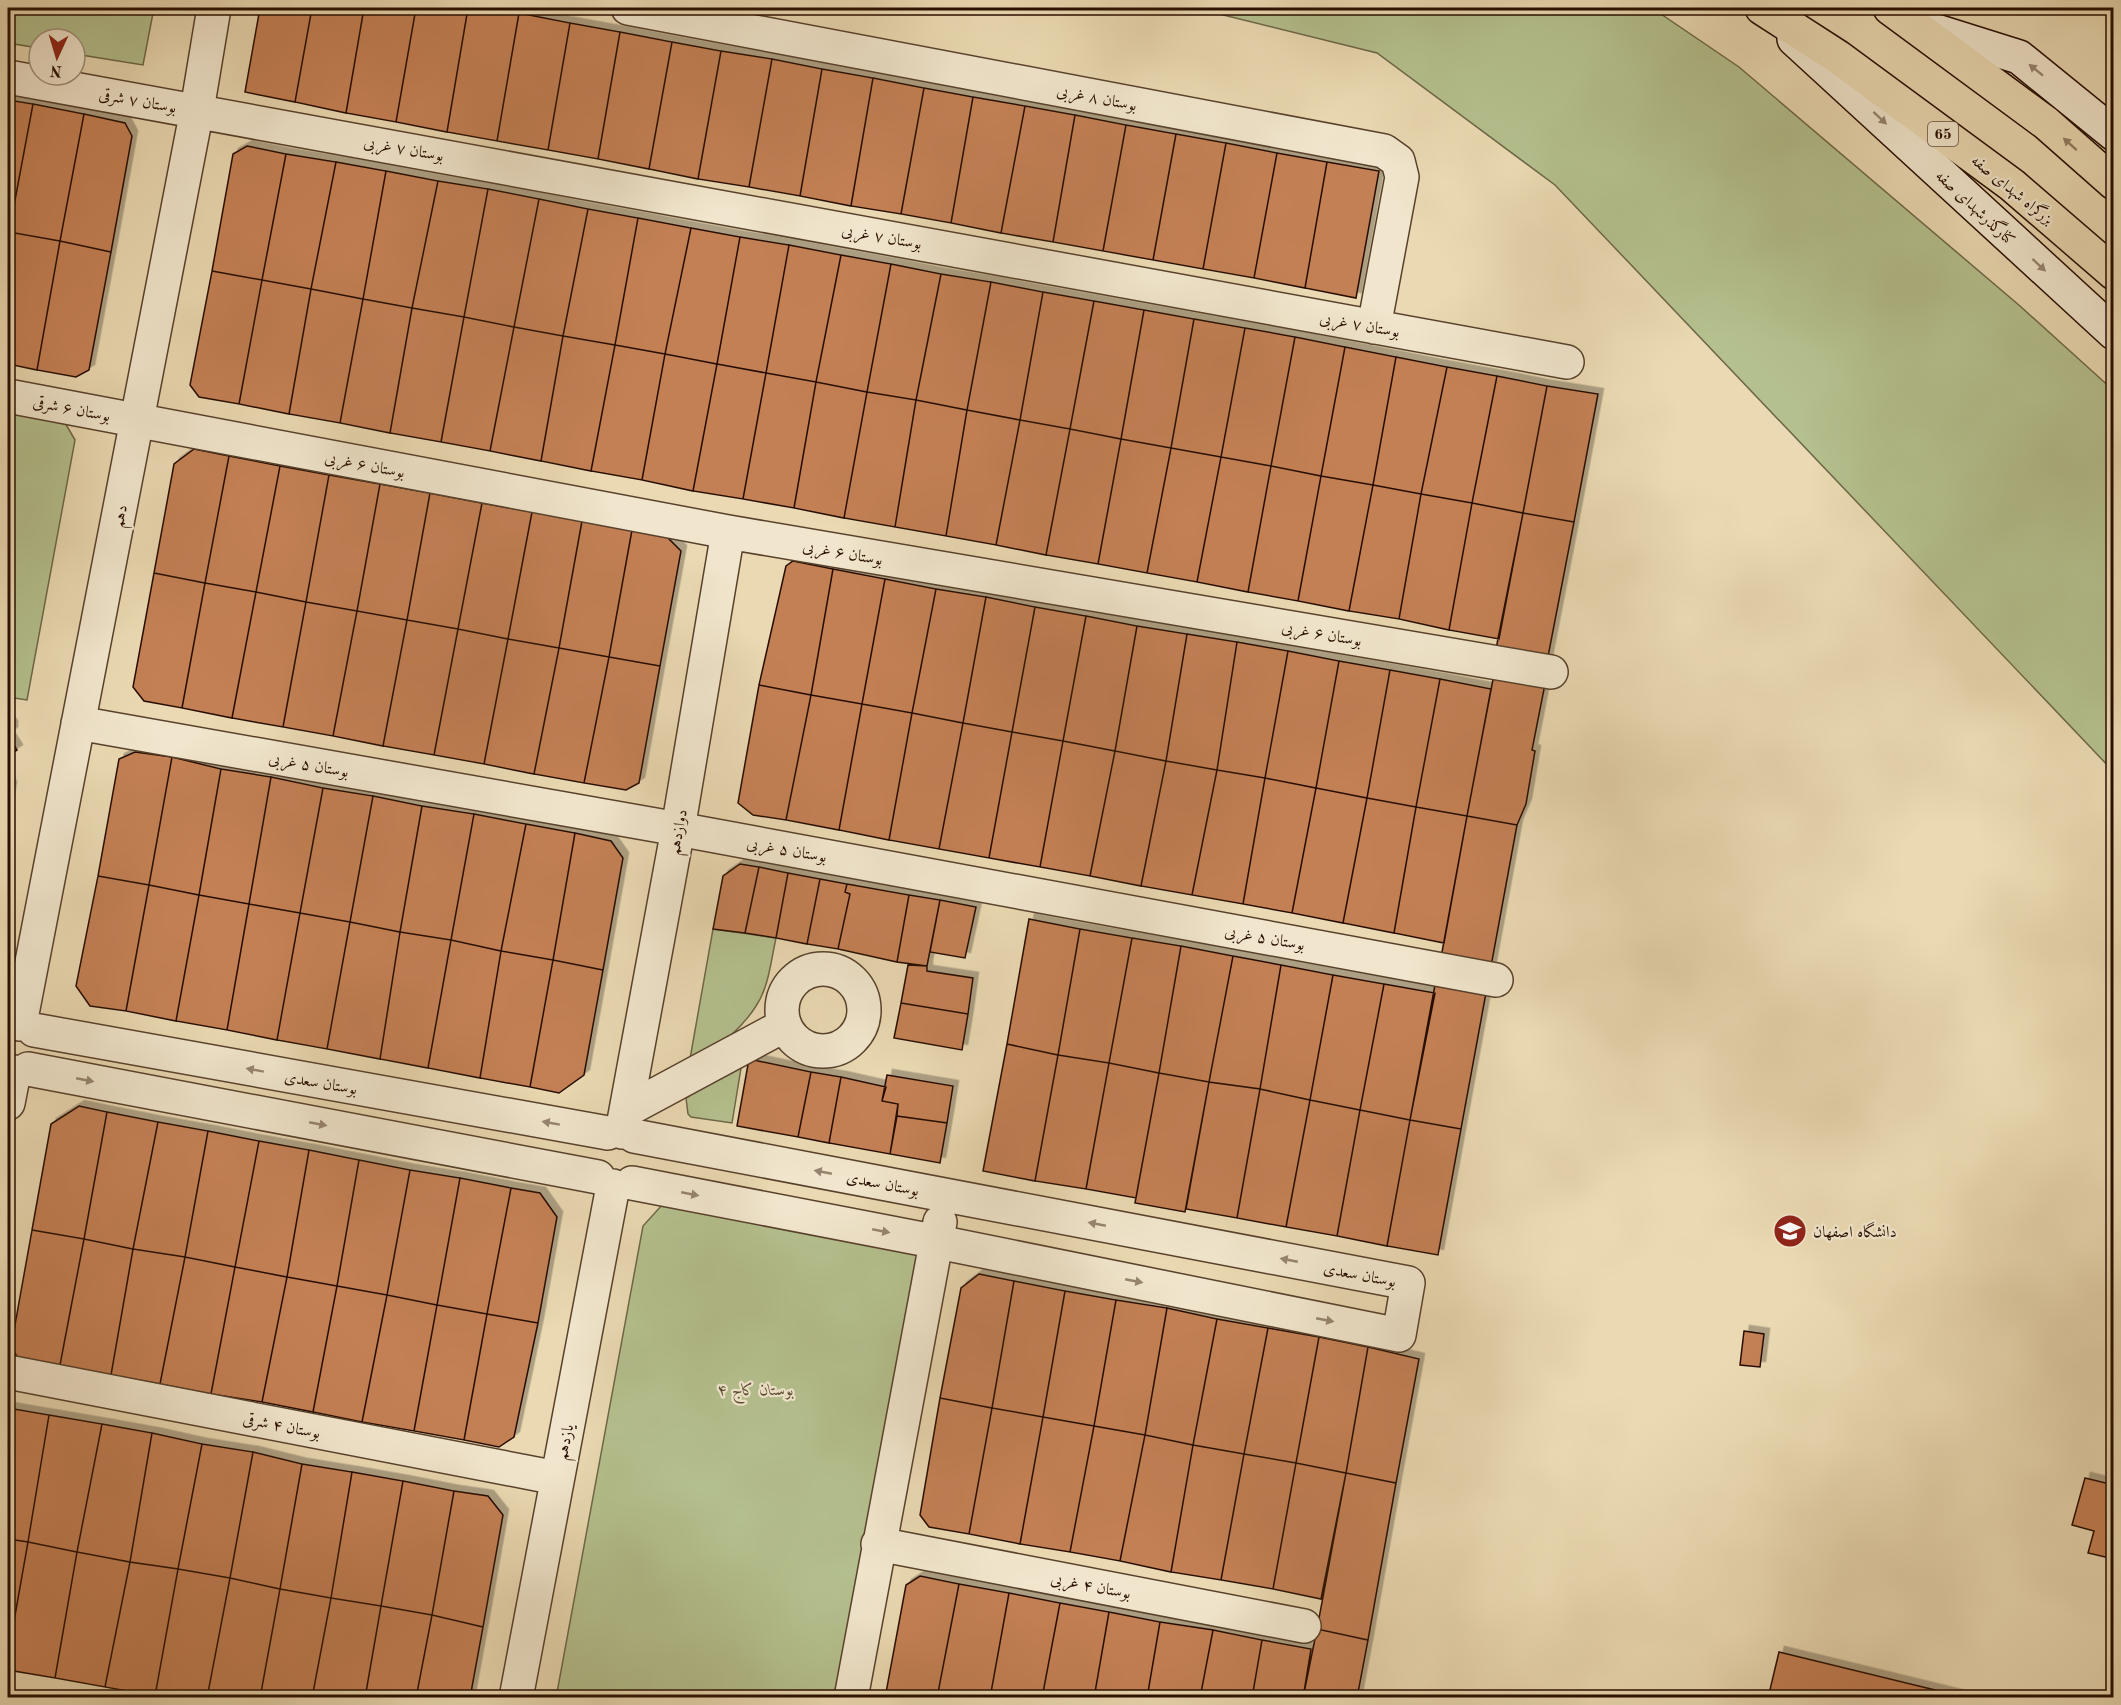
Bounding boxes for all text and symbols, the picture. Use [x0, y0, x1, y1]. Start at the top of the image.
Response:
north arrow [27, 27, 87, 87]
text: N [49, 62, 63, 78]
one-way arrow [2028, 64, 2044, 77]
street label: بوستان ۸ غربی [1055, 83, 1138, 117]
street label: بوستان ۷ شرقی [97, 86, 178, 118]
one-way arrow [1872, 111, 1887, 124]
road number: 65 [1928, 122, 1958, 146]
street label: بوستان ۷ غربی [362, 135, 445, 167]
one-way arrow [2063, 138, 2078, 151]
street label: بزرگراه شهدای صفه [1967, 150, 2058, 229]
street label: کنارگذرشهدای صفه [1931, 164, 2021, 250]
street label: بوستان ۷ غربی [840, 223, 923, 255]
one-way arrow [2031, 258, 2046, 271]
street label: بوستان ۷ غربی [1318, 311, 1401, 343]
street label: بوستان ۶ شرقی [31, 394, 112, 426]
street label: بوستان ۶ غربی [323, 450, 406, 484]
street label: دهم [111, 504, 137, 530]
street label: بوستان ۶ غربی [801, 539, 884, 571]
street label: بوستان ۶ غربی [1280, 620, 1363, 652]
street label: بوستان ۵ غربی [267, 751, 350, 783]
street label: دوازدهم [667, 808, 697, 858]
street label: بوستان ۵ غربی [745, 836, 828, 868]
street label: بوستان ۵ غربی [1223, 924, 1306, 956]
one-way arrow [246, 1065, 265, 1074]
street label: بوستان سعدی [283, 1070, 358, 1099]
one-way arrow [76, 1076, 95, 1085]
one-way arrow [541, 1118, 560, 1127]
one-way arrow [309, 1120, 328, 1129]
one-way arrow [813, 1167, 832, 1176]
street label: بوستان سعدی [845, 1170, 920, 1201]
one-way arrow [680, 1190, 699, 1199]
school or university icon: دانشگاه اصفهان [1772, 1213, 1808, 1249]
one-way arrow [1087, 1219, 1106, 1228]
place label: دانشگاه اصفهان [1813, 1221, 1897, 1241]
one-way arrow [872, 1227, 891, 1236]
one-way arrow [1279, 1255, 1298, 1264]
street label: بوستان سعدی [1322, 1261, 1397, 1292]
one-way arrow [1125, 1277, 1144, 1286]
one-way arrow [1316, 1316, 1335, 1325]
park label: بوستان کاج ۴ [718, 1382, 794, 1404]
street label: بوستان ۴ شرقی [241, 1411, 322, 1443]
street label: یازدهم [555, 1422, 583, 1463]
street label: بوستان ۴ غربی [1049, 1571, 1132, 1605]

